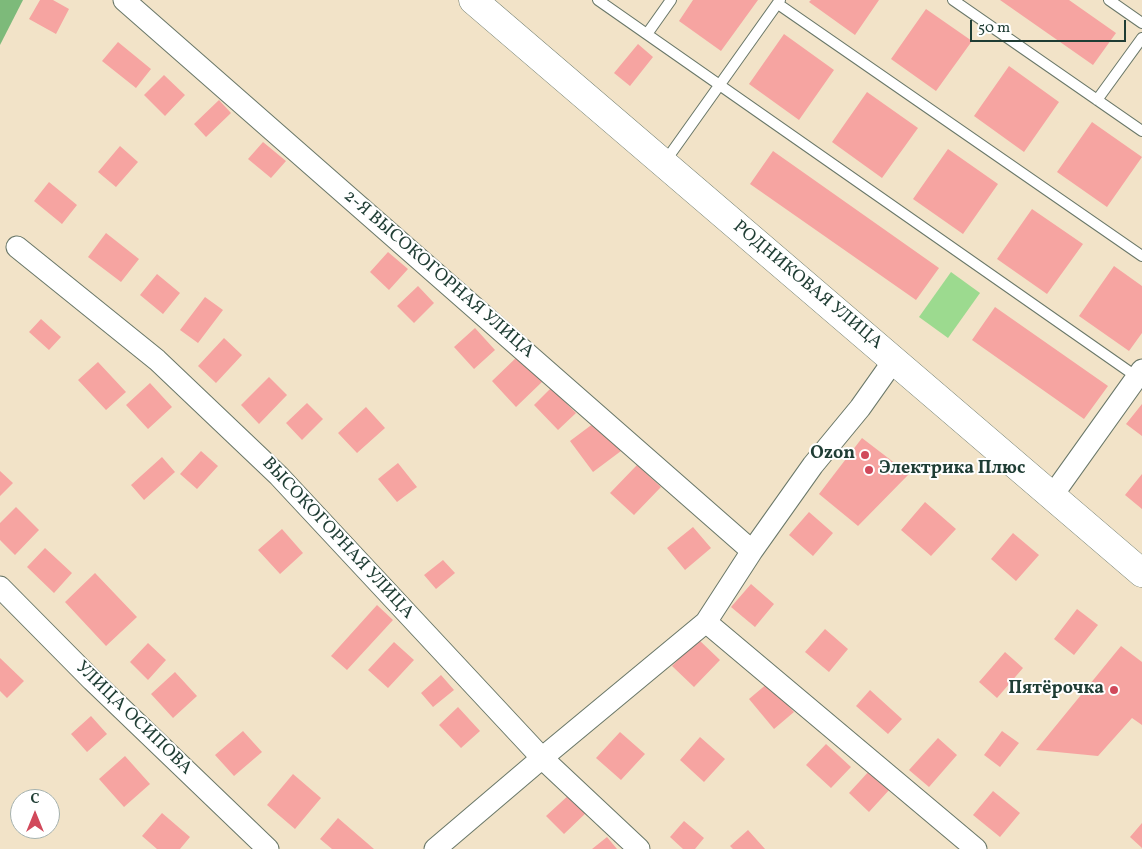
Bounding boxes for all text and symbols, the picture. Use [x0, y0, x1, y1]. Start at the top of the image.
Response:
scale bar [972, 10, 1128, 42]
text: 50 m [978, 18, 1010, 39]
street label: 2-Я ВЫСОКОГОРНАЯ УЛИЦА [338, 186, 538, 364]
street label: РОДНИКОВАЯ УЛИЦА [728, 217, 886, 355]
place label: Ozon [810, 444, 855, 466]
marker: Ozon [859, 449, 871, 461]
street label: ВЫСОКОГОРНАЯ УЛИЦА [256, 454, 418, 624]
place label: Электрика Плюс [879, 459, 1025, 481]
marker: Электрика Плюс [863, 464, 875, 476]
street label: УЛИЦА ОСИПОВА [70, 658, 196, 780]
place label: Пятёрочка [1008, 679, 1104, 701]
marker: Пятёрочка [1108, 684, 1120, 696]
north arrow [10, 789, 60, 839]
text: С [30, 790, 40, 809]

